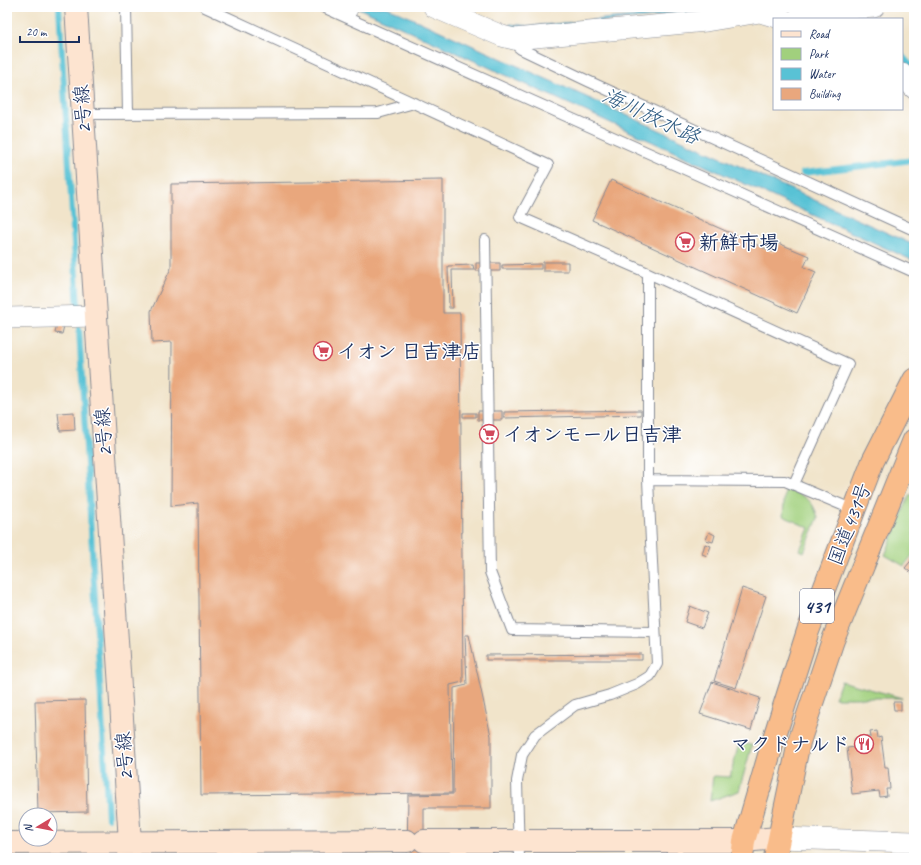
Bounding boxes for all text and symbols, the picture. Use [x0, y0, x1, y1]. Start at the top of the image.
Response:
scale bar [20, 18, 79, 44]
legend [773, 18, 903, 110]
text: 20 m [26, 24, 48, 40]
text: Road [809, 26, 831, 42]
text: Park [809, 46, 830, 62]
text: Water [809, 66, 837, 82]
water label: 海川放水路 [598, 82, 705, 150]
street label: 2号線 [68, 84, 97, 134]
text: Building [809, 86, 841, 102]
place label: 新鮮市場 [699, 230, 779, 255]
supermarket icon: 新鮮市場 [674, 231, 696, 253]
place label: イオン 日吉津店 [337, 339, 481, 364]
supermarket icon: イオン 日吉津店 [312, 340, 334, 362]
street label: 2号線 [89, 407, 118, 457]
place label: イオンモール日吉津 [503, 422, 682, 447]
supermarket icon: イオンモール日吉津 [478, 423, 500, 445]
street label: 国道431号 [822, 479, 877, 569]
road number: 431 [800, 589, 834, 623]
street label: 2号線 [110, 731, 139, 781]
place label: マクドナルド [731, 732, 850, 757]
restaurant icon: マクドナルド [853, 733, 875, 755]
north arrow [18, 807, 58, 847]
text: N [20, 822, 36, 833]

